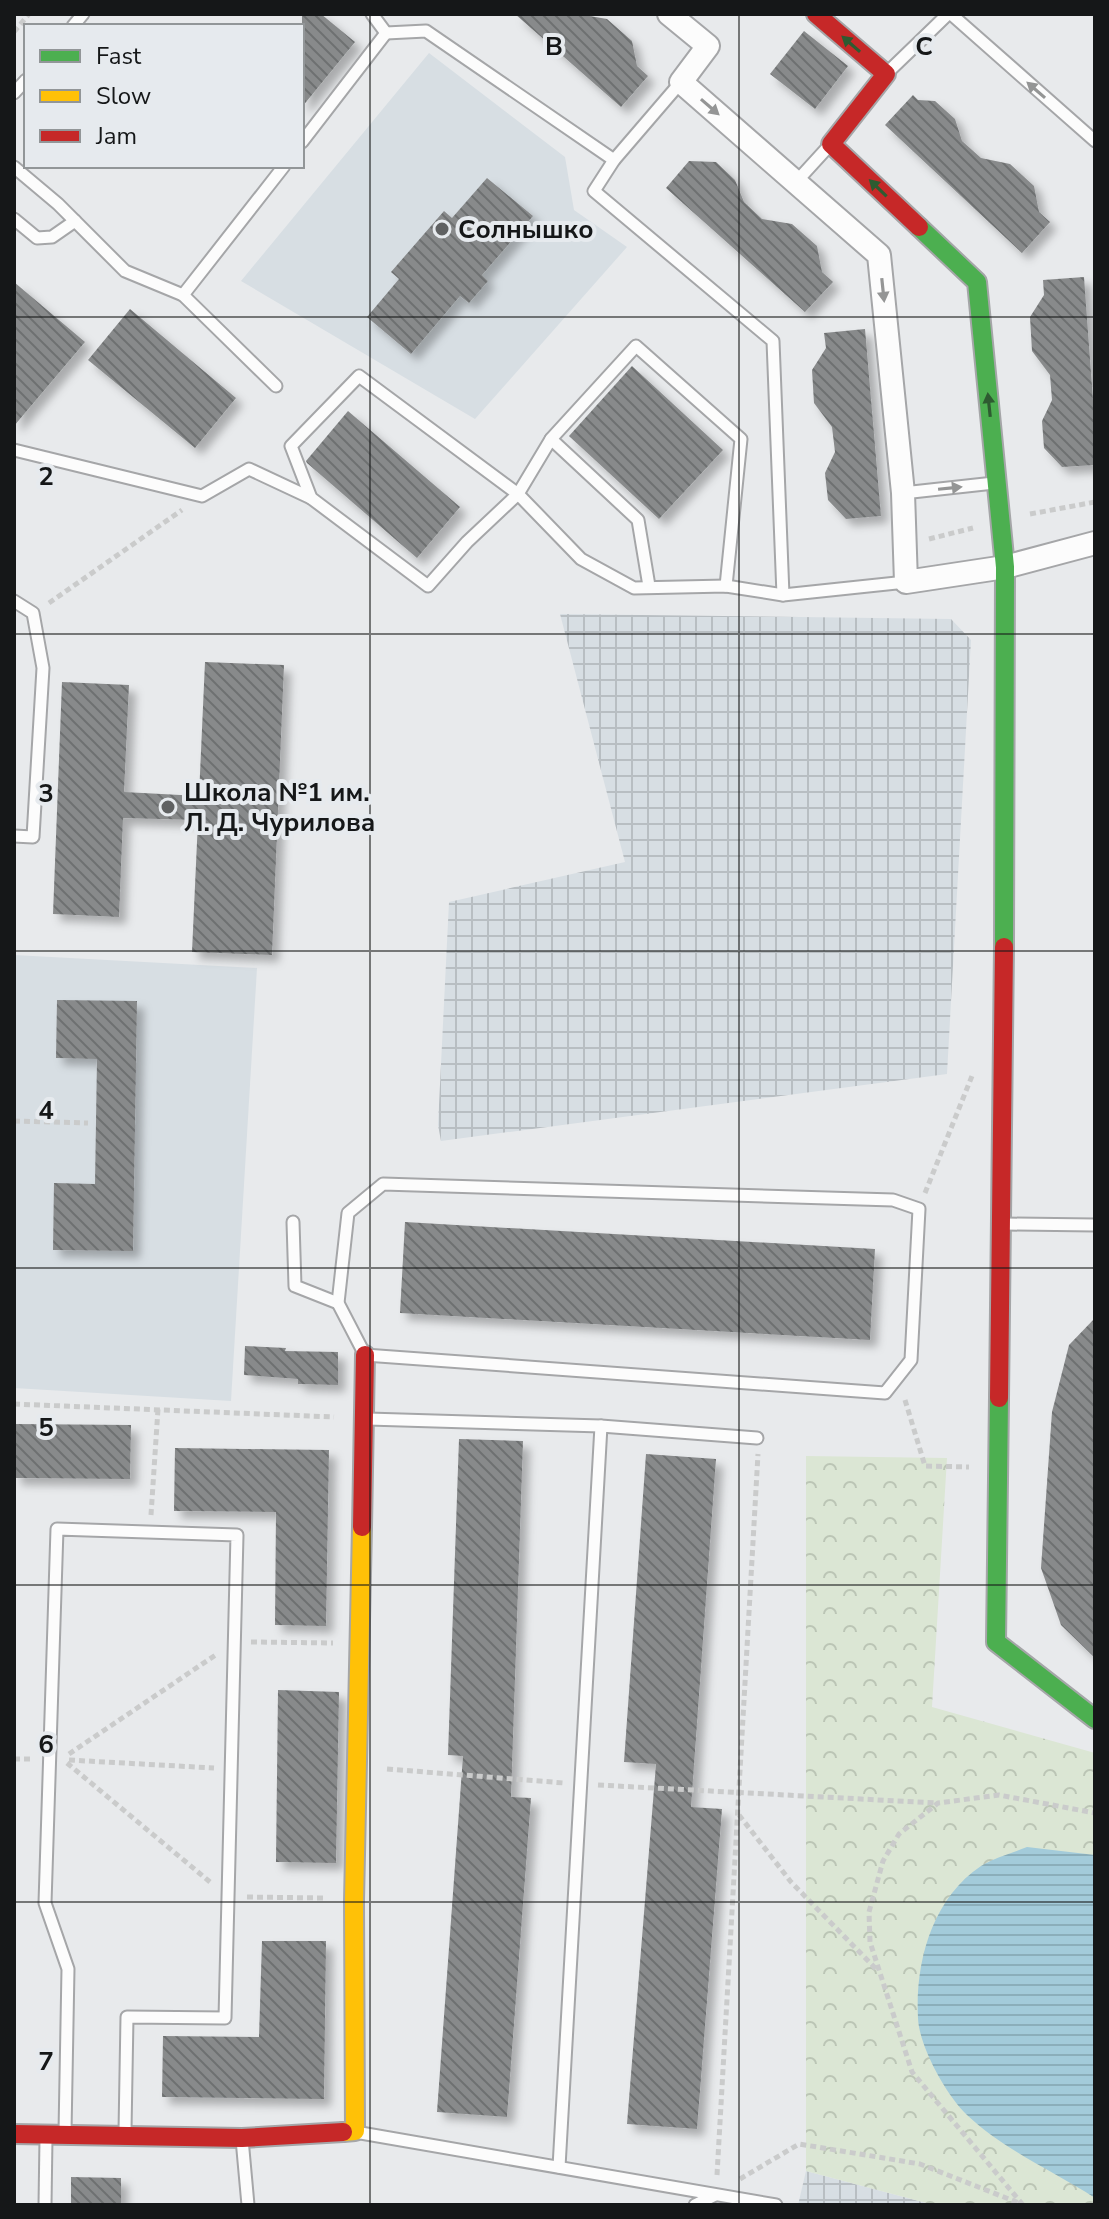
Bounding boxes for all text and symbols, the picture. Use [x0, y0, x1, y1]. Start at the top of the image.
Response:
legend [24, 24, 304, 168]
text: B [545, 29, 563, 64]
text: C [915, 29, 933, 64]
one-way arrow [841, 36, 861, 53]
text: Fast [96, 40, 142, 72]
text: Slow [96, 80, 151, 112]
one-way arrow [1027, 81, 1046, 99]
one-way arrow [699, 98, 719, 115]
text: Jam [95, 120, 137, 152]
one-way arrow [869, 180, 888, 198]
place label: Солнышко [458, 212, 594, 247]
marker: Солнышко [433, 220, 451, 238]
one-way arrow [876, 277, 889, 302]
one-way arrow [982, 392, 995, 417]
text: 2 [38, 459, 54, 494]
one-way arrow [938, 481, 963, 494]
place label: Школа №1 им. Л. Д. Чурилова [184, 775, 375, 840]
text: 3 [38, 776, 54, 811]
marker: Школа №1 им. Л. Д. Чурилова [159, 798, 177, 816]
text: 4 [38, 1093, 54, 1128]
text: 5 [38, 1410, 54, 1445]
text: 6 [38, 1727, 54, 1762]
text: 7 [38, 2044, 54, 2079]

